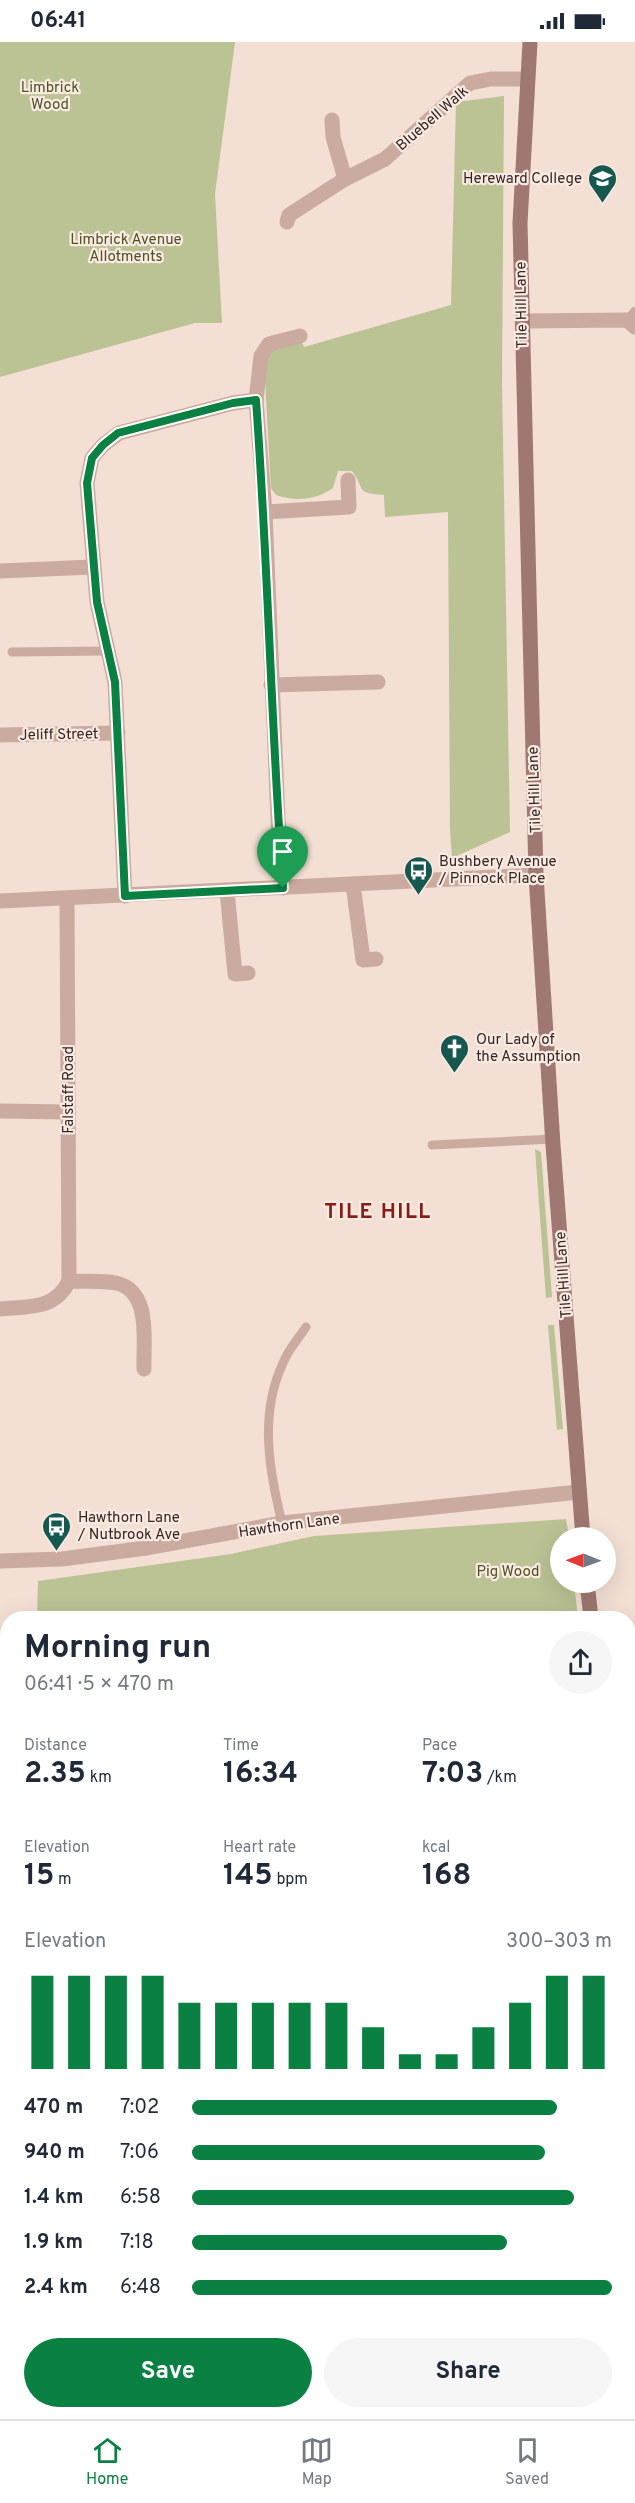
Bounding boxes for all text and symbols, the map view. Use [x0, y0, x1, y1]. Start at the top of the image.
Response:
text: 06:41 [30, 8, 86, 35]
park label: Limbrick Wood [21, 79, 79, 115]
street label: Bluebell Walk [393, 82, 473, 156]
school or university icon: Hereward College [587, 162, 619, 204]
place label: Hereward College [463, 170, 582, 189]
park label: Limbrick Avenue Allotments [70, 231, 182, 267]
street label: Tile Hill Lane [512, 261, 533, 349]
street label: Jeliff Street [19, 725, 99, 746]
street label: Tile Hill Lane [524, 746, 547, 834]
pin [257, 826, 308, 888]
icon: arrive [266, 835, 299, 868]
place label: Bushbery Avenue / Pinnock Place [438, 853, 557, 889]
bus stop icon: Bushbery Avenue / Pinnock Place [402, 854, 434, 896]
place label: Our Lady of the Assumption [476, 1031, 581, 1067]
church icon: Our Lady of the Assumption [439, 1032, 471, 1074]
street label: Falstaff Road [60, 1046, 79, 1134]
district label: TILE HILL [324, 1199, 432, 1226]
street label: Tile Hill Lane [552, 1231, 577, 1319]
place label: Hawthorn Lane / Nutbrook Ave [77, 1509, 180, 1545]
bus stop icon: Hawthorn Lane / Nutbrook Ave [41, 1510, 73, 1552]
street label: Hawthorn Lane [237, 1510, 341, 1543]
north arrow [550, 1527, 616, 1593]
map controls [550, 1527, 616, 1593]
park label: Pig Wood [477, 1563, 539, 1582]
text: Morning run [24, 1628, 211, 1670]
button: share [549, 1631, 612, 1694]
text: 06:41 · 5 × 470 m [24, 1672, 174, 1698]
text: Distance [24, 1736, 87, 1756]
text: Time [223, 1736, 259, 1756]
text: Pace [422, 1736, 457, 1756]
text: 2.35 [24, 1756, 86, 1793]
text: 16:34 [223, 1756, 298, 1793]
text: 7:03 [422, 1756, 483, 1793]
text: km [86, 1768, 112, 1788]
text: /km [483, 1768, 517, 1788]
text: Elevation [24, 1838, 90, 1858]
text: Heart rate [223, 1838, 296, 1858]
text: kcal [422, 1838, 450, 1858]
text: 15 [24, 1858, 54, 1895]
text: 145 [223, 1858, 273, 1895]
text: 168 [422, 1858, 471, 1895]
text: m [54, 1870, 72, 1890]
text: bpm [273, 1870, 308, 1890]
text: Elevation [24, 1929, 106, 1955]
text: 300–303 m [506, 1929, 612, 1955]
text: 470 m [24, 2095, 83, 2121]
text: 7:02 [120, 2095, 159, 2121]
text: 940 m [24, 2140, 85, 2166]
text: 7:06 [120, 2140, 159, 2166]
text: 1.4 km [24, 2185, 84, 2211]
text: 6:58 [120, 2185, 161, 2211]
text: 1.9 km [24, 2230, 83, 2256]
text: 7:18 [120, 2230, 154, 2256]
text: 2.4 km [24, 2275, 88, 2301]
text: 6:48 [120, 2275, 161, 2301]
button: Save [24, 2338, 312, 2407]
button: Share [324, 2338, 612, 2407]
tab: Home [86, 2434, 128, 2490]
tab: Map [300, 2434, 333, 2490]
tab: Saved [505, 2434, 549, 2490]

